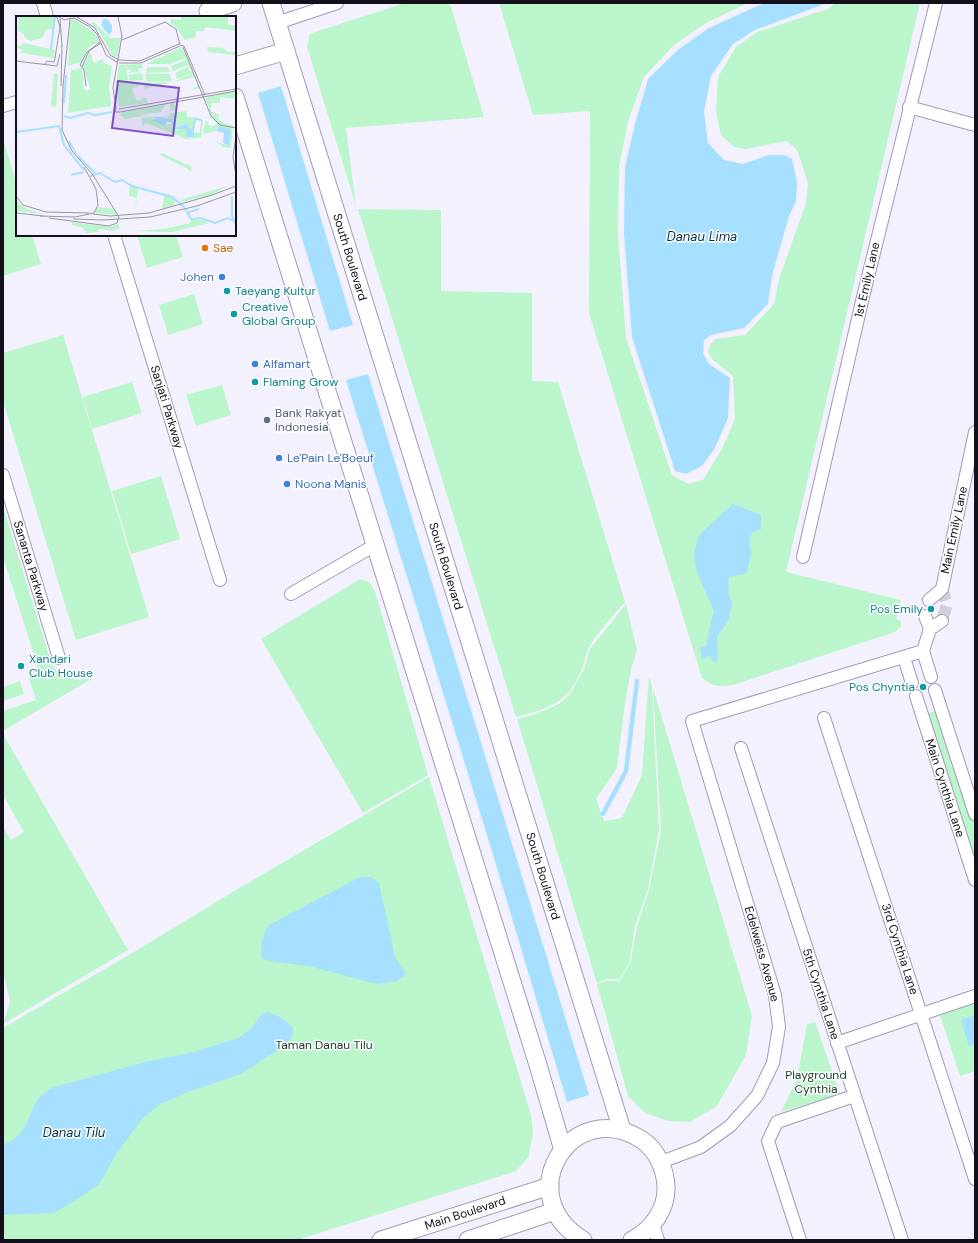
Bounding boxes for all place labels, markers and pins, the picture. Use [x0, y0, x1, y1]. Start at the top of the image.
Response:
place label: Sae [213, 240, 233, 256]
marker: Sae [200, 243, 210, 253]
place label: Johen [180, 269, 214, 285]
marker: Johen [217, 272, 227, 282]
place label: Taeyang Kultur [235, 283, 316, 299]
marker: Taeyang Kultur [222, 286, 232, 296]
place label: Creative Global Group [242, 299, 316, 329]
marker: Creative Global Group [229, 309, 239, 319]
place label: Alfamart [263, 356, 311, 372]
marker: Alfamart [250, 359, 260, 369]
place label: Flaming Grow [263, 374, 338, 390]
marker: Flaming Grow [250, 377, 260, 387]
place label: Bank Rakyat Indonesia [275, 405, 342, 435]
marker: Bank Rakyat Indonesia [262, 415, 272, 425]
place label: Le'Pain Le'Boeuf [287, 450, 374, 466]
marker: Le'Pain Le'Boeuf [274, 453, 284, 463]
place label: Noona Manis [295, 476, 367, 492]
marker: Noona Manis [282, 479, 292, 489]
place label: Pos Emily [870, 601, 923, 617]
marker: Pos Emily [926, 604, 936, 614]
place label: Xandari Club House [29, 651, 93, 681]
marker: Xandari Club House [16, 661, 26, 671]
place label: Pos Chyntia [849, 679, 915, 695]
marker: Pos Chyntia [918, 682, 928, 692]

